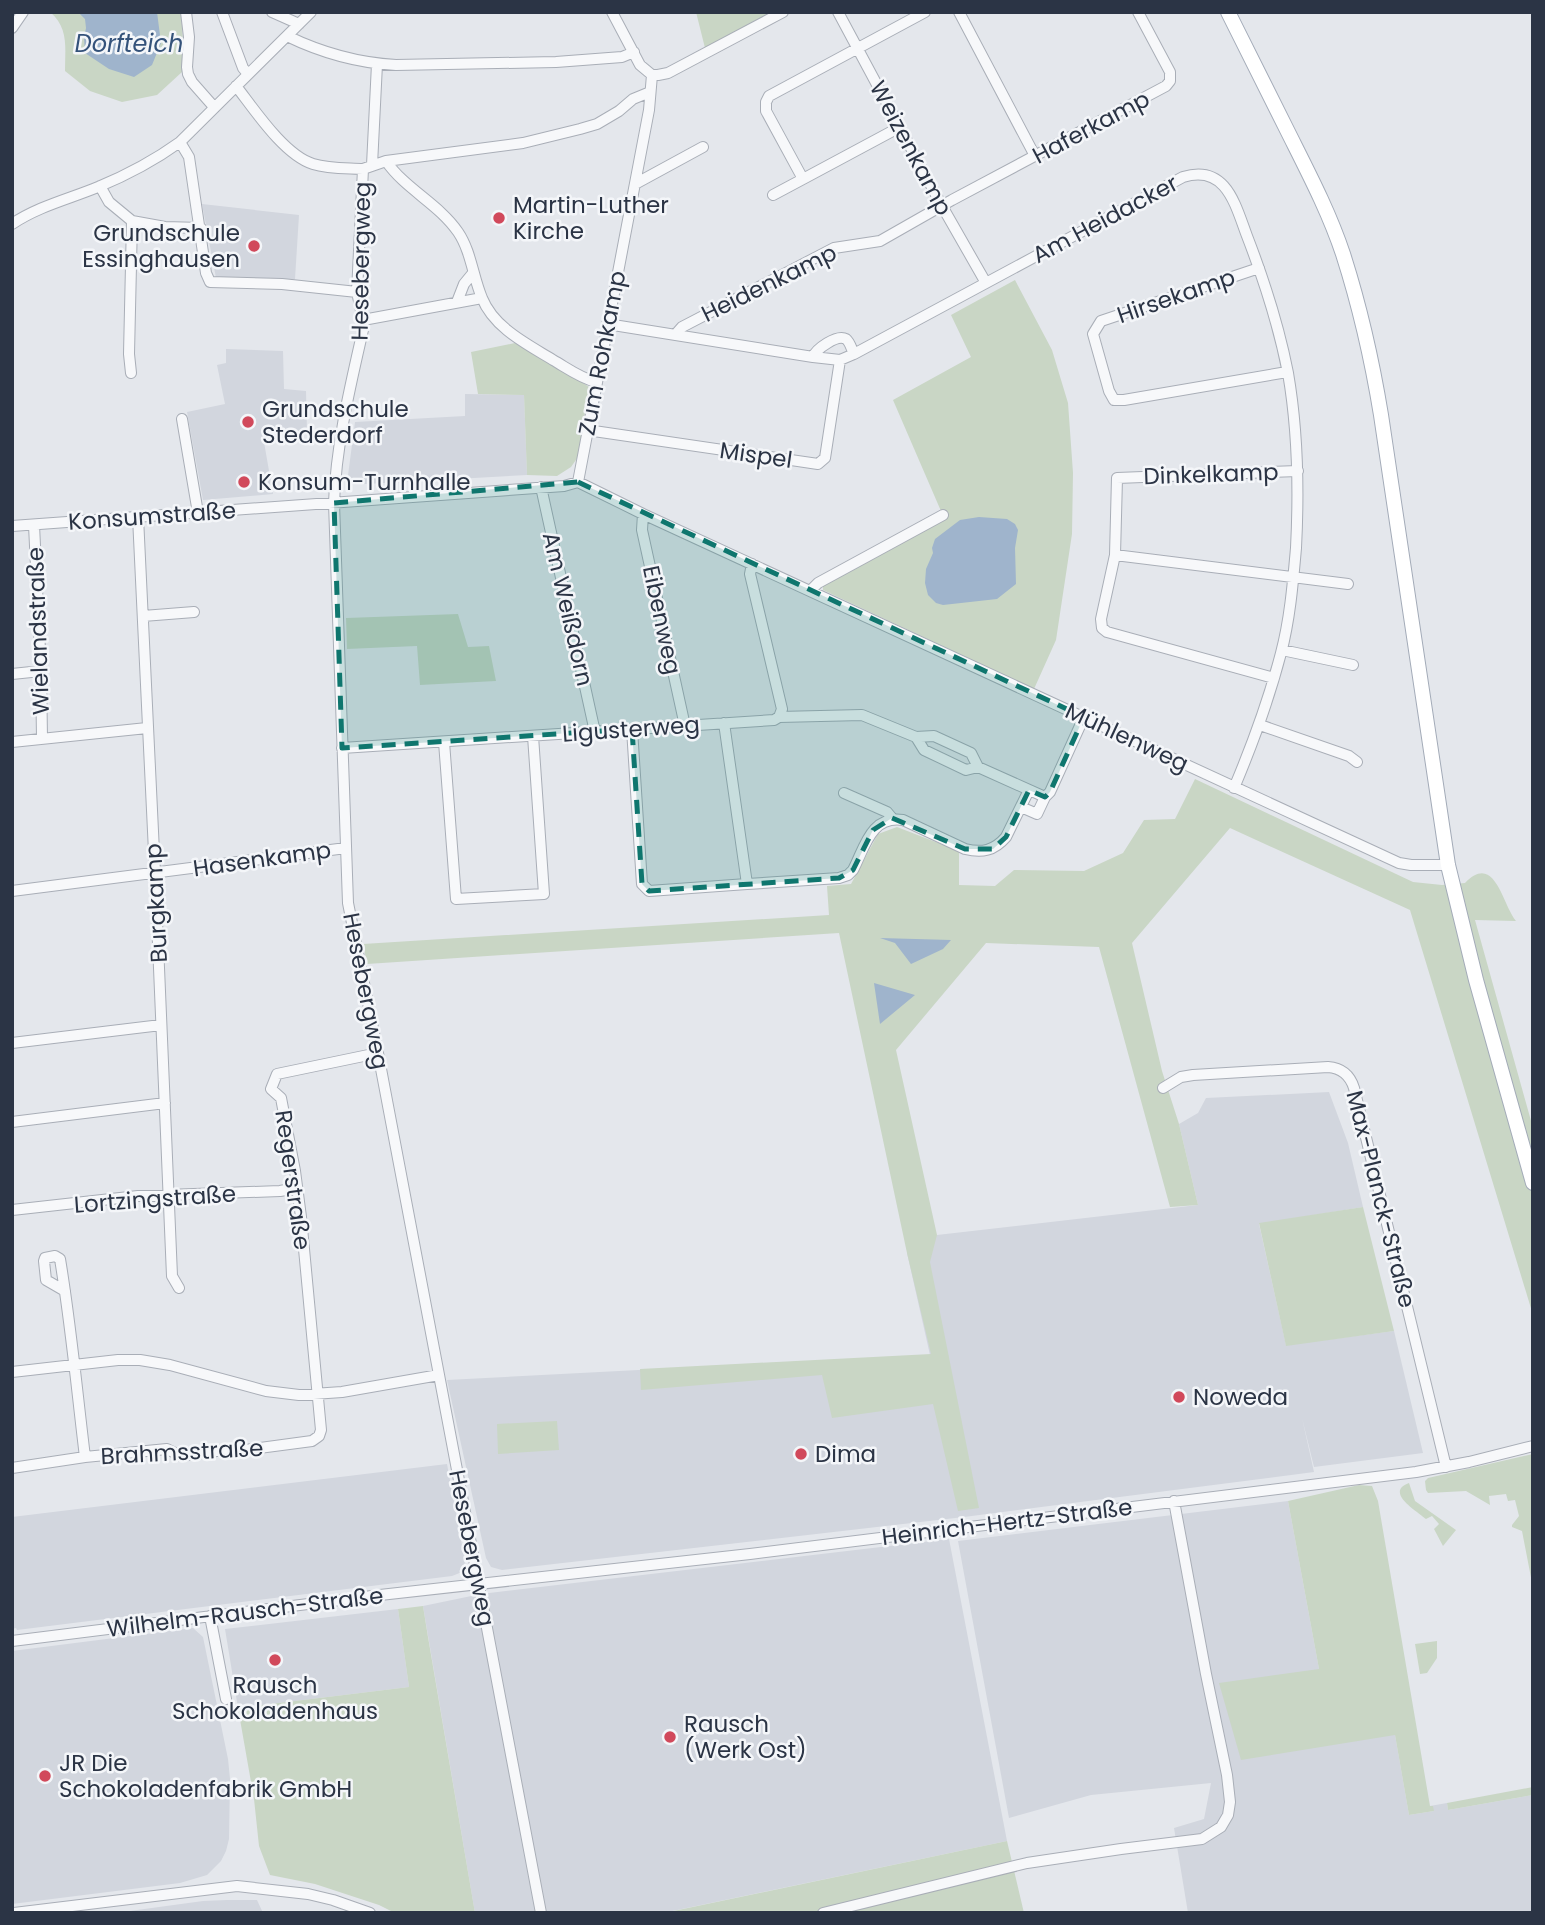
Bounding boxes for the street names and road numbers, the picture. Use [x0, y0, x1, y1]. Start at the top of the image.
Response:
street label: Weizenkamp [862, 75, 960, 221]
street label: Haferkamp [1027, 83, 1155, 171]
street label: Am Heidacker [1026, 167, 1184, 271]
street label: Hesebergweg [344, 181, 378, 341]
street label: Heidenkamp [696, 236, 842, 330]
street label: Hirsekamp [1113, 261, 1239, 331]
street label: Zum Rohkamp [570, 268, 634, 438]
street label: Mispel [718, 434, 794, 476]
street label: Dinkelkamp [1143, 456, 1279, 492]
street label: Konsumstraße [67, 494, 237, 538]
street label: Am Weißdorn [535, 529, 601, 689]
street label: Wielandstraße [19, 546, 57, 716]
street label: Eibenweg [635, 563, 689, 677]
street label: Mühlenweg [1060, 694, 1194, 780]
street label: Ligusterweg [561, 708, 701, 750]
street label: Hasenkamp [191, 833, 333, 885]
street label: Burgkamp [137, 842, 175, 964]
street label: Hesebergweg [335, 910, 397, 1072]
street label: Max-Planck-Straße [1339, 1087, 1423, 1311]
street label: Regerstraße [267, 1108, 319, 1252]
street label: Lortzingstraße [73, 1177, 237, 1221]
street label: Brahmsstraße [100, 1432, 264, 1472]
street label: Hesebergweg [441, 1467, 503, 1629]
street label: Heinrich-Hertz-Straße [880, 1491, 1134, 1553]
street label: Wilhelm-Rausch-Straße [105, 1579, 385, 1645]

